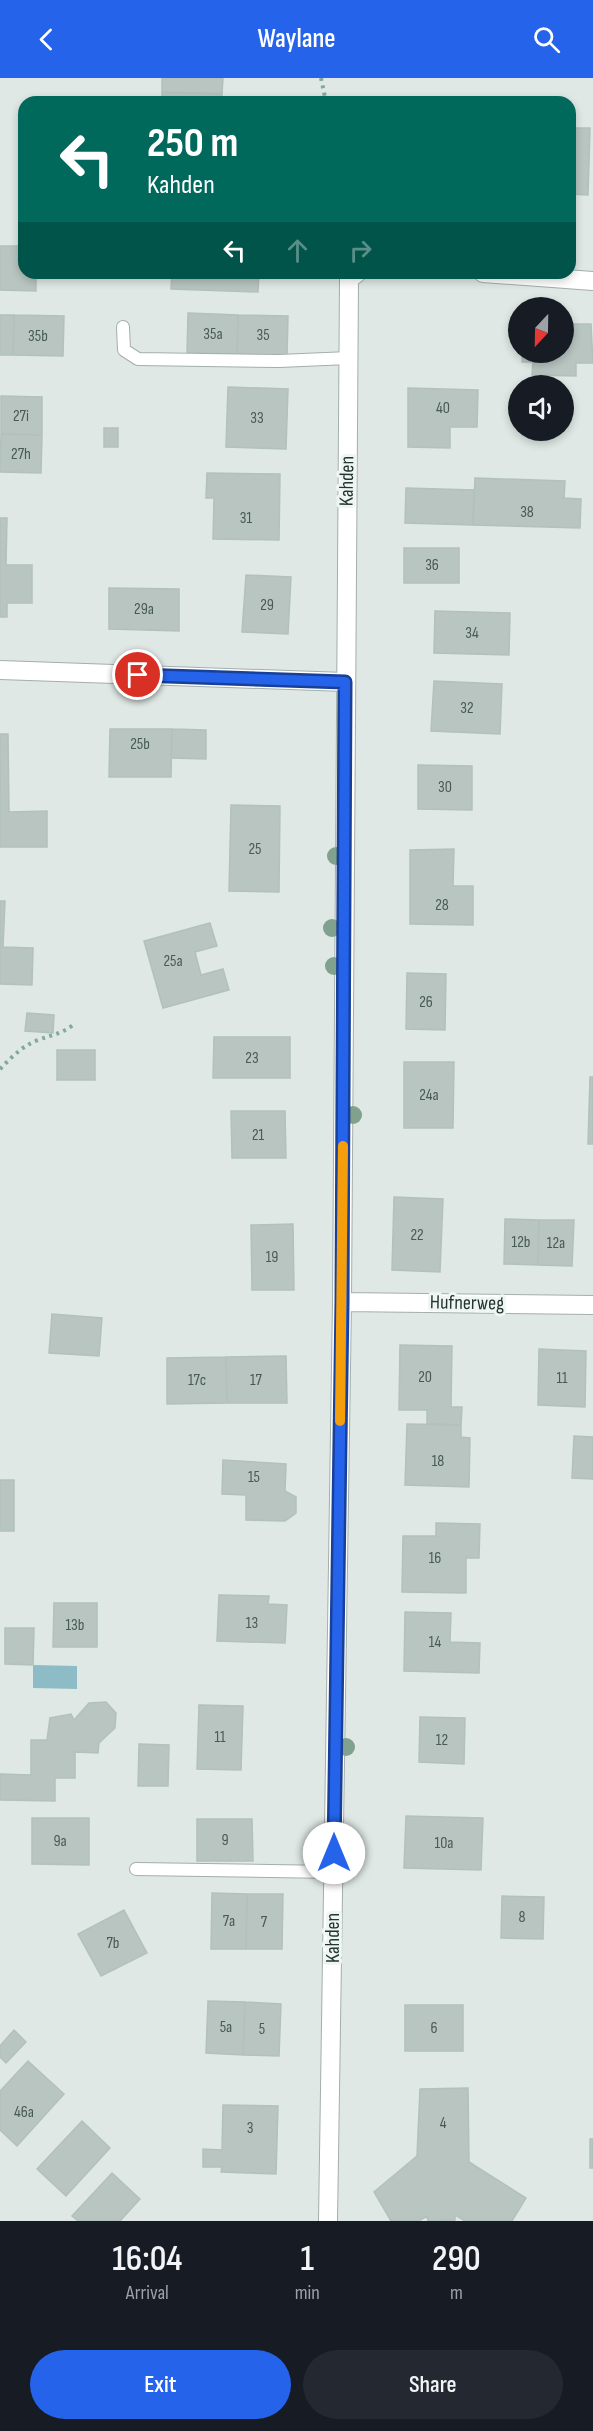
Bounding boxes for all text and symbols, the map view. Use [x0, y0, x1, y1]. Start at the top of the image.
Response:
icon: back [30, 23, 63, 56]
text: Waylane [257, 23, 336, 55]
icon: search [530, 23, 563, 56]
text: 250 m [147, 118, 238, 169]
icon: left [48, 120, 126, 198]
text: Kahden [147, 169, 215, 201]
icon: left [218, 234, 251, 267]
icon: ahead [281, 234, 314, 267]
icon: right [344, 234, 377, 267]
north arrow [508, 297, 574, 363]
map controls [508, 297, 574, 441]
house number: 35a [203, 325, 223, 344]
house number: 35 [256, 326, 270, 345]
house number: 35b [28, 327, 48, 346]
button: sound [508, 375, 574, 441]
house number: 40 [436, 399, 450, 418]
house number: 27i [13, 407, 29, 426]
house number: 33 [250, 409, 264, 428]
house number: 27h [11, 445, 31, 464]
street label: Kahden [335, 456, 359, 506]
house number: 38 [520, 503, 534, 522]
house number: 31 [240, 509, 253, 528]
house number: 36 [425, 556, 439, 575]
house number: 29 [260, 596, 274, 615]
house number: 29a [134, 600, 154, 619]
house number: 34 [465, 624, 479, 643]
pin [112, 649, 163, 700]
icon: arrive [121, 658, 154, 691]
house number: 32 [460, 699, 474, 718]
house number: 25b [130, 735, 150, 754]
house number: 30 [438, 778, 452, 797]
house number: 25 [248, 840, 262, 859]
house number: 28 [435, 896, 449, 915]
house number: 25a [163, 952, 183, 971]
house number: 26 [419, 993, 433, 1012]
house number: 23 [245, 1049, 259, 1068]
house number: 24a [419, 1086, 439, 1105]
house number: 21 [252, 1126, 265, 1145]
house number: 22 [410, 1226, 424, 1245]
house number: 12b [511, 1233, 531, 1252]
house number: 12a [547, 1234, 565, 1253]
house number: 19 [266, 1248, 278, 1267]
street label: Hufnerweg [430, 1290, 504, 1316]
house number: 20 [418, 1368, 432, 1387]
house number: 11 [556, 1369, 568, 1388]
house number: 17c [188, 1371, 206, 1390]
house number: 17 [250, 1371, 263, 1390]
house number: 18 [432, 1452, 444, 1471]
house number: 15 [248, 1468, 260, 1487]
house number: 16 [429, 1549, 441, 1568]
house number: 13 [246, 1614, 258, 1633]
house number: 13b [66, 1616, 84, 1635]
house number: 14 [429, 1633, 441, 1652]
house number: 11 [214, 1728, 226, 1747]
house number: 12 [436, 1731, 448, 1750]
position arrow [302, 1821, 366, 1885]
house number: 9 [221, 1831, 229, 1850]
house number: 9a [53, 1832, 67, 1851]
house number: 10a [435, 1834, 453, 1853]
house number: 8 [518, 1908, 526, 1927]
house number: 7a [223, 1912, 235, 1931]
house number: 7 [261, 1913, 268, 1932]
street label: Kahden [321, 1913, 345, 1963]
house number: 7b [106, 1934, 120, 1953]
house number: 5a [220, 2018, 232, 2037]
house number: 6 [430, 2019, 438, 2038]
house number: 5 [259, 2020, 265, 2039]
house number: 46a [14, 2103, 34, 2122]
house number: 4 [440, 2114, 447, 2133]
house number: 3 [247, 2119, 253, 2138]
text: 16:04 [112, 2238, 182, 2281]
text: 1 [301, 2238, 314, 2281]
text: 290 [432, 2238, 481, 2281]
text: Arrival [126, 2281, 169, 2305]
text: min [295, 2281, 320, 2305]
text: m [450, 2281, 463, 2305]
button: Exit [30, 2350, 291, 2419]
button: Share [303, 2350, 563, 2419]

